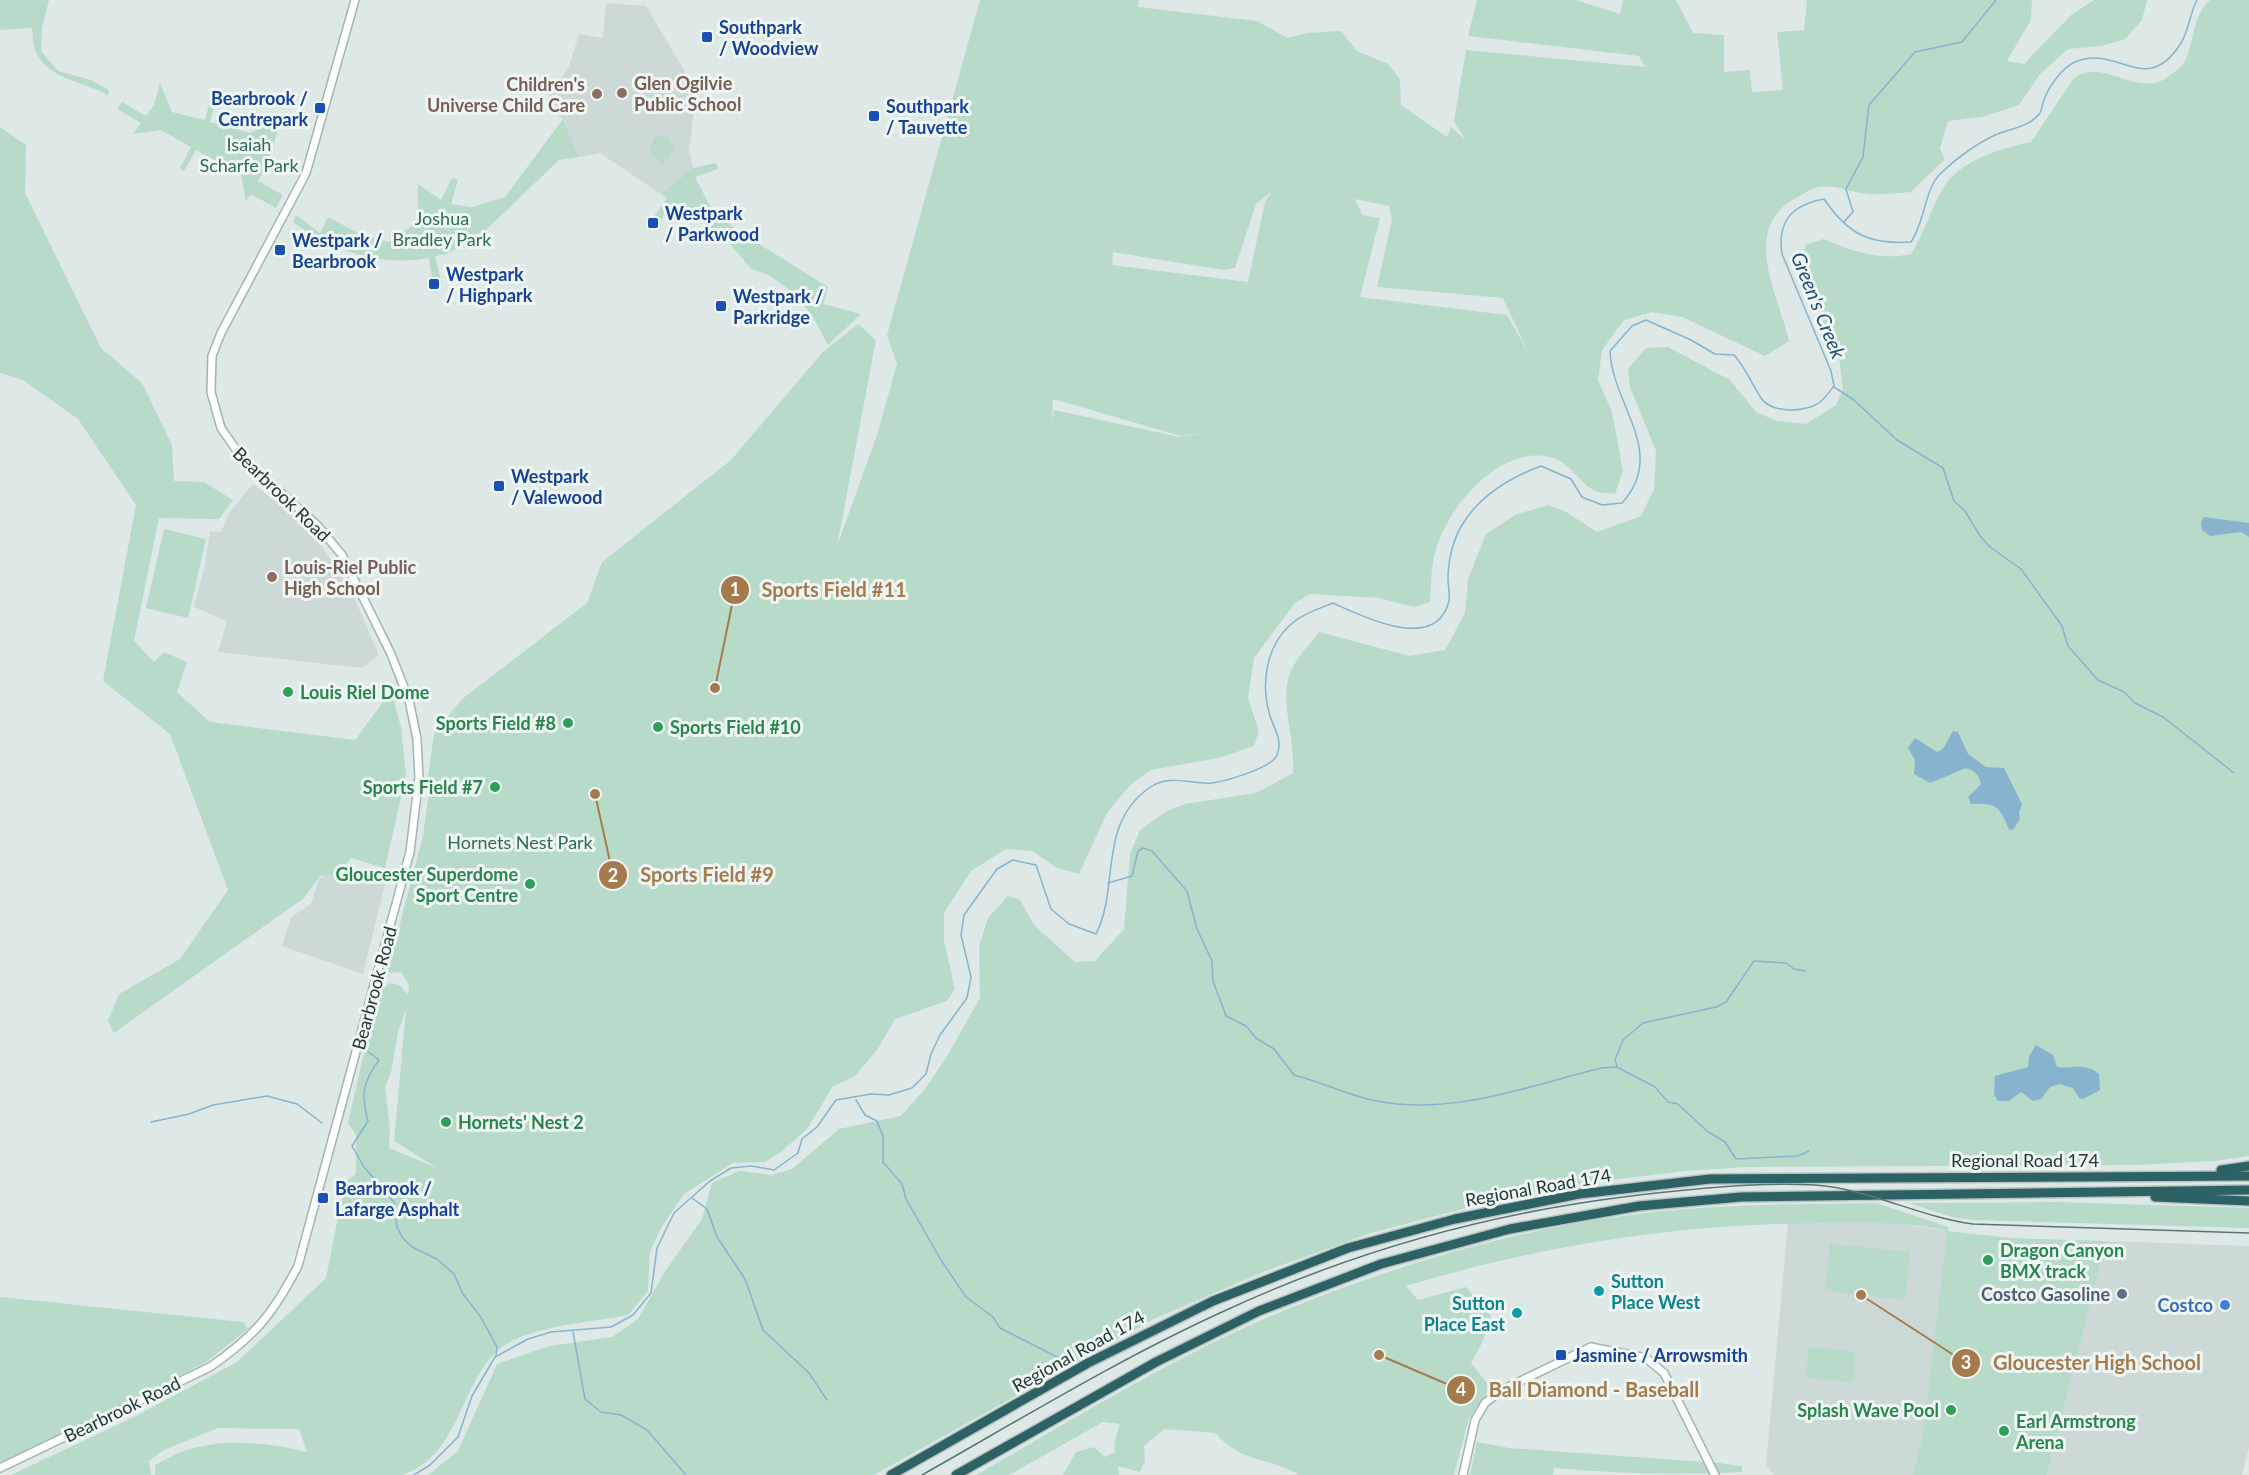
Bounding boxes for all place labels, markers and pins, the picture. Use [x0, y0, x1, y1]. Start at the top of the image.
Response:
place label: Southpark / Woodview [719, 16, 819, 59]
marker: Southpark / Woodview [700, 30, 714, 44]
place label: Glen Ogilvie Public School [634, 72, 741, 115]
place label: Children's Universe Child Care [427, 73, 585, 116]
marker: Glen Ogilvie Public School [615, 86, 629, 100]
place label: Bearbrook / Centrepark [211, 87, 308, 130]
marker: Children's Universe Child Care [590, 87, 604, 101]
place label: Southpark / Tauvette [886, 95, 969, 138]
marker: Bearbrook / Centrepark [313, 101, 327, 115]
marker: Southpark / Tauvette [867, 109, 881, 123]
place label: Westpark / Parkwood [665, 202, 759, 245]
marker: Westpark / Parkwood [646, 216, 660, 230]
place label: Westpark / Bearbrook [292, 229, 383, 272]
marker: Westpark / Bearbrook [273, 243, 287, 257]
place label: Westpark / Highpark [446, 263, 533, 306]
marker: Westpark / Highpark [427, 277, 441, 291]
place label: Westpark / Parkridge [733, 285, 824, 328]
marker: Westpark / Parkridge [714, 299, 728, 313]
place label: Westpark / Valewood [511, 465, 603, 508]
marker: Westpark / Valewood [492, 479, 506, 493]
place label: Louis-Riel Public High School [284, 556, 417, 599]
marker: Louis-Riel Public High School [265, 570, 279, 584]
callout: Sports Field #11 [720, 571, 919, 609]
place label: Louis Riel Dome [300, 681, 430, 703]
marker: Louis Riel Dome [281, 685, 295, 699]
place label: Sports Field #8 [436, 712, 556, 734]
marker: Sports Field #8 [561, 716, 575, 730]
place label: Sports Field #10 [670, 716, 801, 738]
marker: Sports Field #10 [651, 720, 665, 734]
place label: Sports Field #7 [363, 776, 483, 798]
marker: Sports Field #7 [488, 780, 502, 794]
callout: Sports Field #9 [598, 856, 786, 894]
place label: Gloucester Superdome Sport Centre [336, 863, 518, 906]
marker: Gloucester Superdome Sport Centre [523, 877, 537, 891]
place label: Hornets' Nest 2 [458, 1111, 584, 1133]
marker: Hornets' Nest 2 [439, 1115, 453, 1129]
place label: Bearbrook / Lafarge Asphalt [335, 1177, 460, 1220]
marker: Bearbrook / Lafarge Asphalt [316, 1191, 330, 1205]
place label: Dragon Canyon BMX track [2000, 1239, 2124, 1282]
marker: Dragon Canyon BMX track [1981, 1253, 1995, 1267]
place label: Sutton Place West [1611, 1270, 1700, 1313]
place label: Costco Gasoline [1981, 1283, 2110, 1305]
marker: Sutton Place West [1592, 1284, 1606, 1298]
marker: Costco Gasoline [2115, 1287, 2129, 1301]
place label: Sutton Place East [1424, 1292, 1505, 1335]
place label: Costco [2158, 1294, 2213, 1316]
marker: Costco [2218, 1298, 2232, 1312]
marker: Sutton Place East [1510, 1306, 1524, 1320]
place label: Jasmine / Arrowsmith [1573, 1344, 1748, 1366]
callout: Gloucester High School [1951, 1344, 2213, 1382]
marker: Jasmine / Arrowsmith [1554, 1348, 1568, 1362]
callout: Ball Diamond - Baseball [1446, 1371, 1711, 1409]
place label: Splash Wave Pool [1797, 1399, 1939, 1421]
marker: Splash Wave Pool [1944, 1403, 1958, 1417]
place label: Earl Armstrong Arena [2015, 1410, 2136, 1453]
marker: Earl Armstrong Arena [1997, 1424, 2011, 1438]

